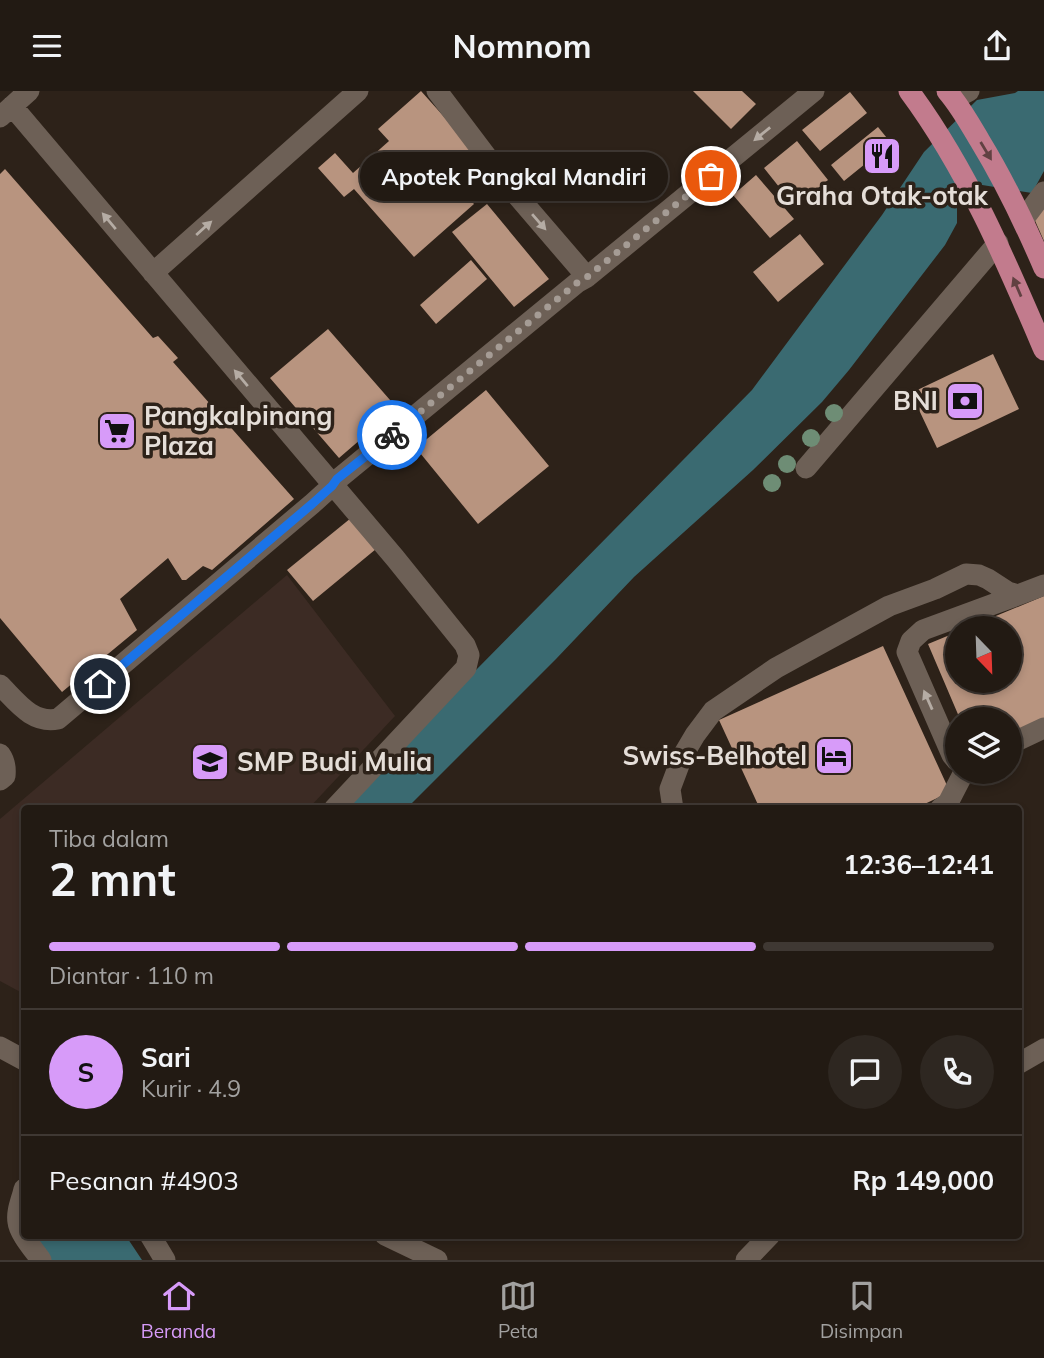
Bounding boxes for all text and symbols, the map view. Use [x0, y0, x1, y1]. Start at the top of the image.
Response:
text: Nomnom [453, 26, 591, 66]
icon: menu [28, 27, 66, 65]
icon: share [978, 27, 1016, 65]
one-way arrow [753, 126, 770, 141]
restaurant icon: Graha Otak-otak [861, 135, 903, 177]
one-way arrow [980, 141, 992, 160]
pin [681, 146, 741, 206]
callout: Apotek Pangkal Mandiri [361, 151, 669, 201]
icon: bag [692, 157, 730, 195]
text: Apotek Pangkal Mandiri [381, 162, 647, 191]
place label: Graha Otak-otak [776, 179, 989, 212]
one-way arrow [102, 213, 117, 230]
one-way arrow [532, 213, 547, 231]
one-way arrow [195, 220, 213, 236]
one-way arrow [1012, 277, 1023, 298]
one-way arrow [234, 369, 249, 386]
bank icon: BNI [944, 380, 986, 422]
place label: BNI [893, 384, 938, 417]
place label: Pangkalpinang Plaza [144, 399, 332, 462]
courier [357, 400, 427, 470]
supermarket icon: Pangkalpinang Plaza [96, 410, 138, 452]
icon: bike [373, 416, 411, 454]
north arrow [945, 616, 1022, 693]
map controls [945, 616, 1022, 784]
pin [70, 654, 130, 714]
icon: home [81, 665, 119, 703]
one-way arrow [922, 689, 933, 710]
button: layers [945, 707, 1022, 784]
hotel icon: Swiss-Belhotel [813, 735, 855, 777]
place label: Swiss-Belhotel [623, 739, 807, 772]
school or university icon: SMP Budi Mulia [189, 741, 231, 783]
place label: SMP Budi Mulia [237, 745, 432, 778]
text: Tiba dalam [49, 824, 169, 853]
text: 12:36–12:41 [843, 848, 994, 881]
text: 2 mnt [49, 850, 176, 908]
text: Diantar · 110 m [49, 961, 214, 990]
button: chat [828, 1035, 902, 1109]
button: phone [920, 1035, 994, 1109]
text: Sari [141, 1041, 191, 1074]
text: S [78, 1056, 94, 1089]
text: Kurir · 4.9 [141, 1074, 241, 1103]
text: Pesanan #4903 [49, 1164, 239, 1197]
text: Rp 149,000 [852, 1164, 994, 1197]
tab: Beranda [141, 1277, 216, 1343]
tab: Peta [498, 1277, 538, 1343]
tab: Disimpan [820, 1277, 903, 1343]

